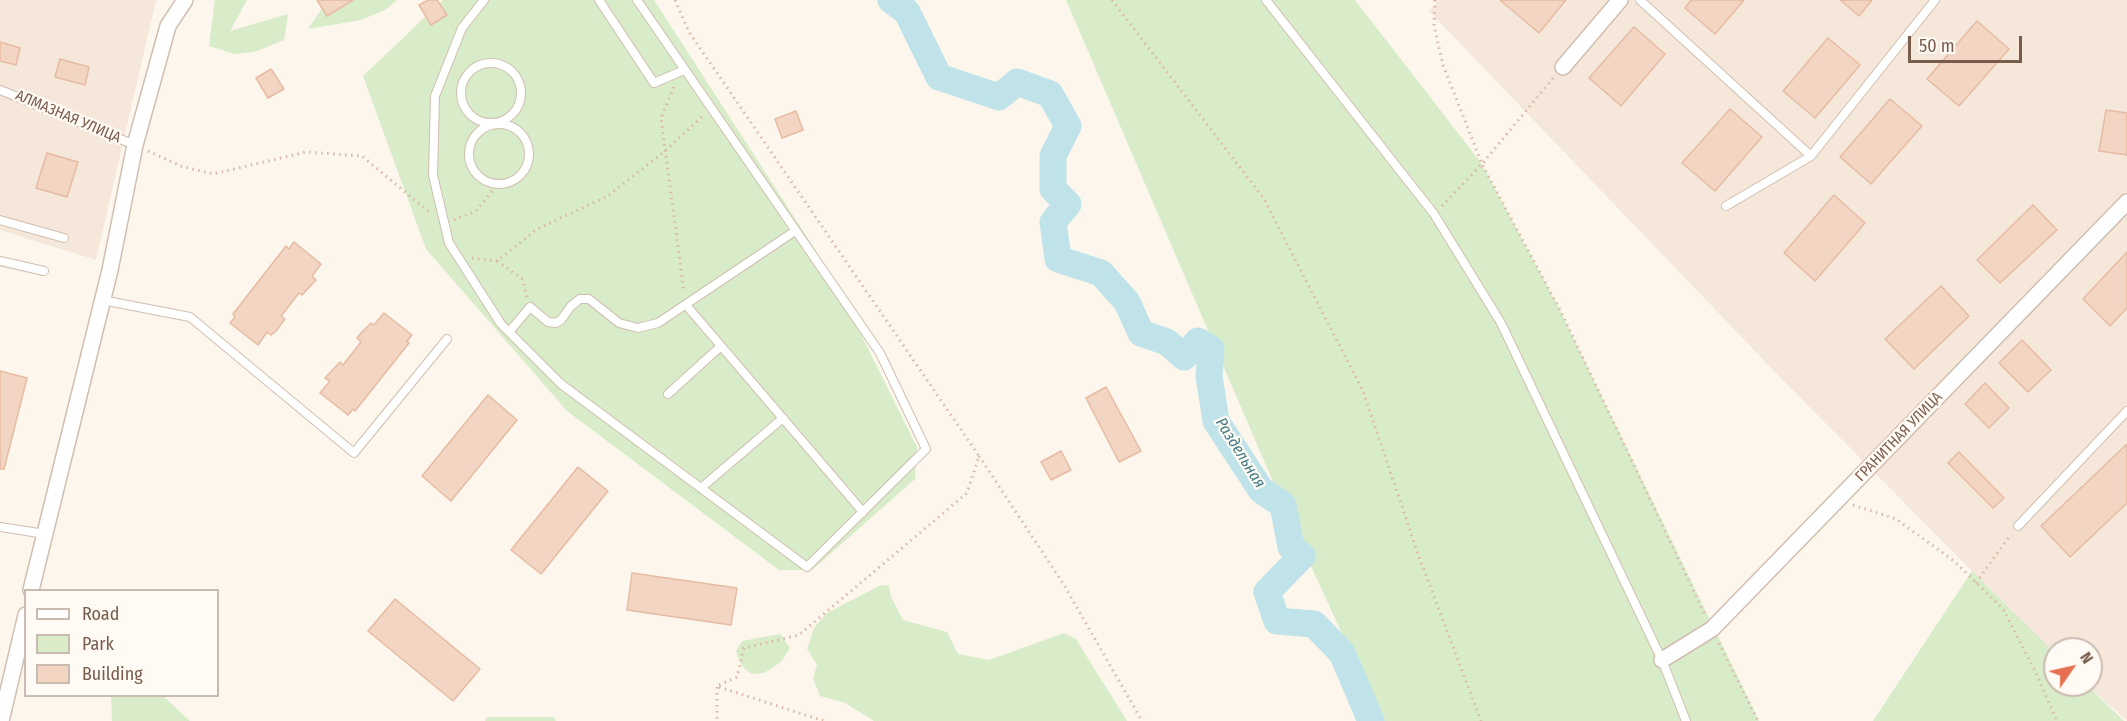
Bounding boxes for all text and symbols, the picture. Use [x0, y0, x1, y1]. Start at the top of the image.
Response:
scale bar [1911, 24, 2025, 62]
text: 50 m [1919, 35, 1955, 57]
street label: АЛМАЗНАЯ УЛИЦА [12, 87, 124, 147]
street label: ГРАНИТНАЯ УЛИЦА [1852, 389, 1946, 485]
water label: Раздельная [1211, 414, 1269, 492]
legend [24, 589, 219, 697]
text: Road [82, 603, 119, 625]
text: Park [82, 633, 114, 655]
north arrow [2043, 637, 2103, 697]
text: N [2076, 648, 2097, 667]
text: Building [82, 663, 143, 685]

